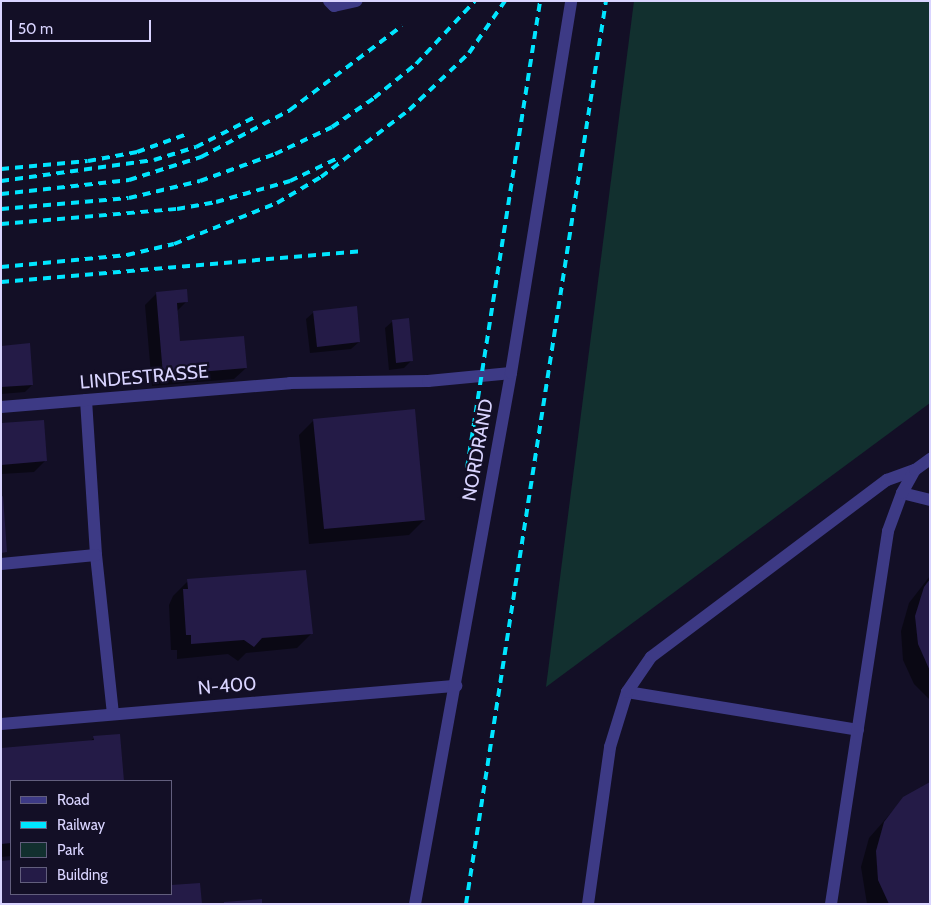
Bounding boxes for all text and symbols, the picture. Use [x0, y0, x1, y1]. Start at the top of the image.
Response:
scale bar [12, 10, 154, 42]
text: 50 m [18, 20, 53, 38]
street label: LINDESTRASSE [79, 360, 209, 394]
street label: NORDRAND [458, 397, 498, 503]
street label: N-400 [197, 672, 257, 700]
legend [10, 780, 172, 895]
text: Road [57, 791, 90, 809]
text: Railway [57, 816, 105, 834]
text: Park [57, 841, 84, 859]
text: Building [57, 866, 108, 884]

